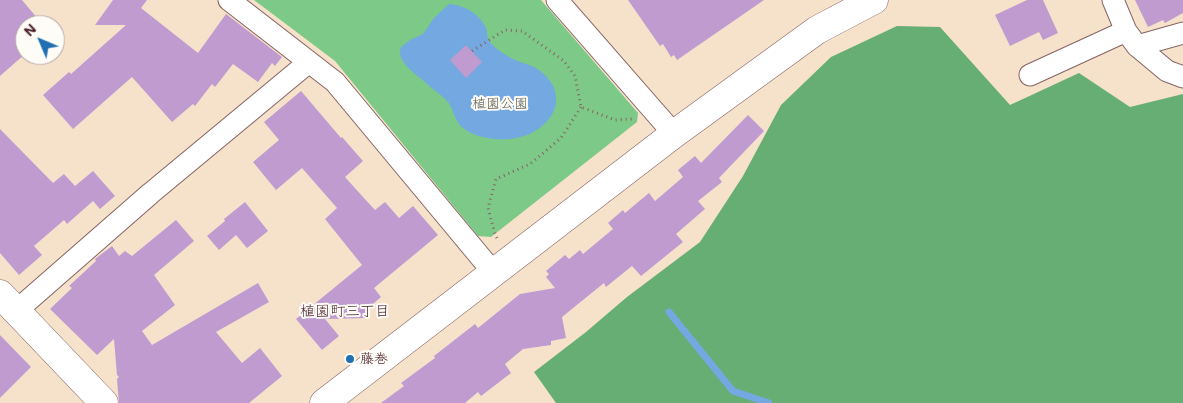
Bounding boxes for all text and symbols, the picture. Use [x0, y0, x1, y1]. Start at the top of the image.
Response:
north arrow [15, 15, 65, 65]
text: N [19, 19, 40, 40]
park label: 植園公園 [472, 96, 528, 112]
district label: 植園町三丁目 [300, 302, 390, 320]
place label: 藤巻 [360, 351, 388, 367]
marker: 藤巻 [344, 353, 356, 365]

